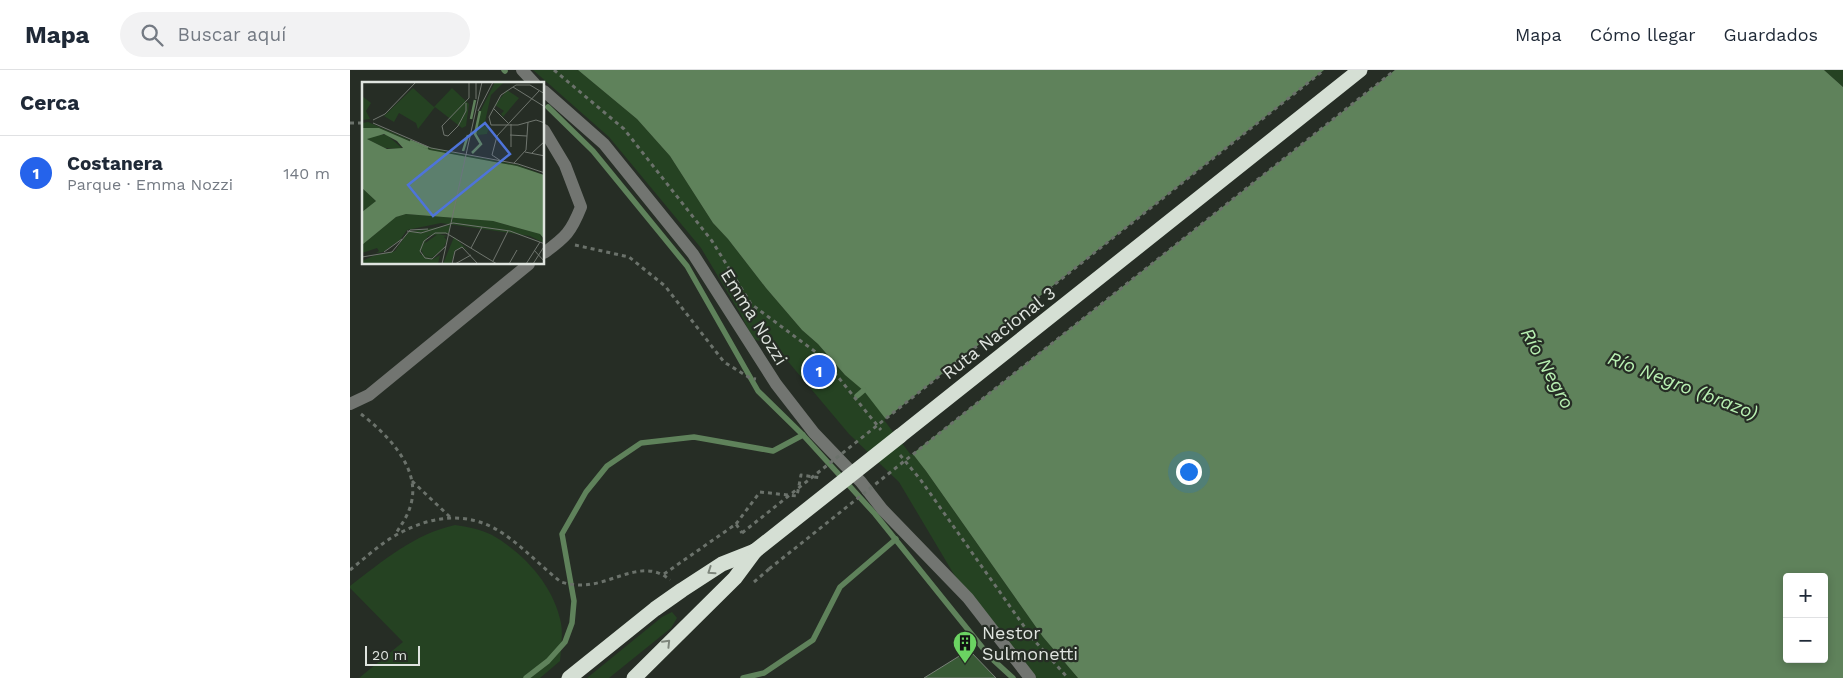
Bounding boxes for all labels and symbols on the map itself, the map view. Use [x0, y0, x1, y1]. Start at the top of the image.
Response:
inset map [362, 82, 545, 265]
street label: Emma Nozzi [717, 265, 792, 369]
street label: Ruta Nacional 3 [938, 282, 1060, 383]
water label: Río Negro [1516, 324, 1579, 413]
water label: Río Negro (brazo) [1605, 346, 1761, 425]
pin: 1 [803, 352, 835, 390]
your location [1176, 459, 1202, 485]
one-way arrow [707, 565, 716, 574]
place label: Nestor Sulmonetti [982, 622, 1078, 664]
building icon: Nestor Sulmonetti [952, 630, 978, 664]
one-way arrow [662, 640, 671, 649]
scale bar [365, 643, 420, 666]

